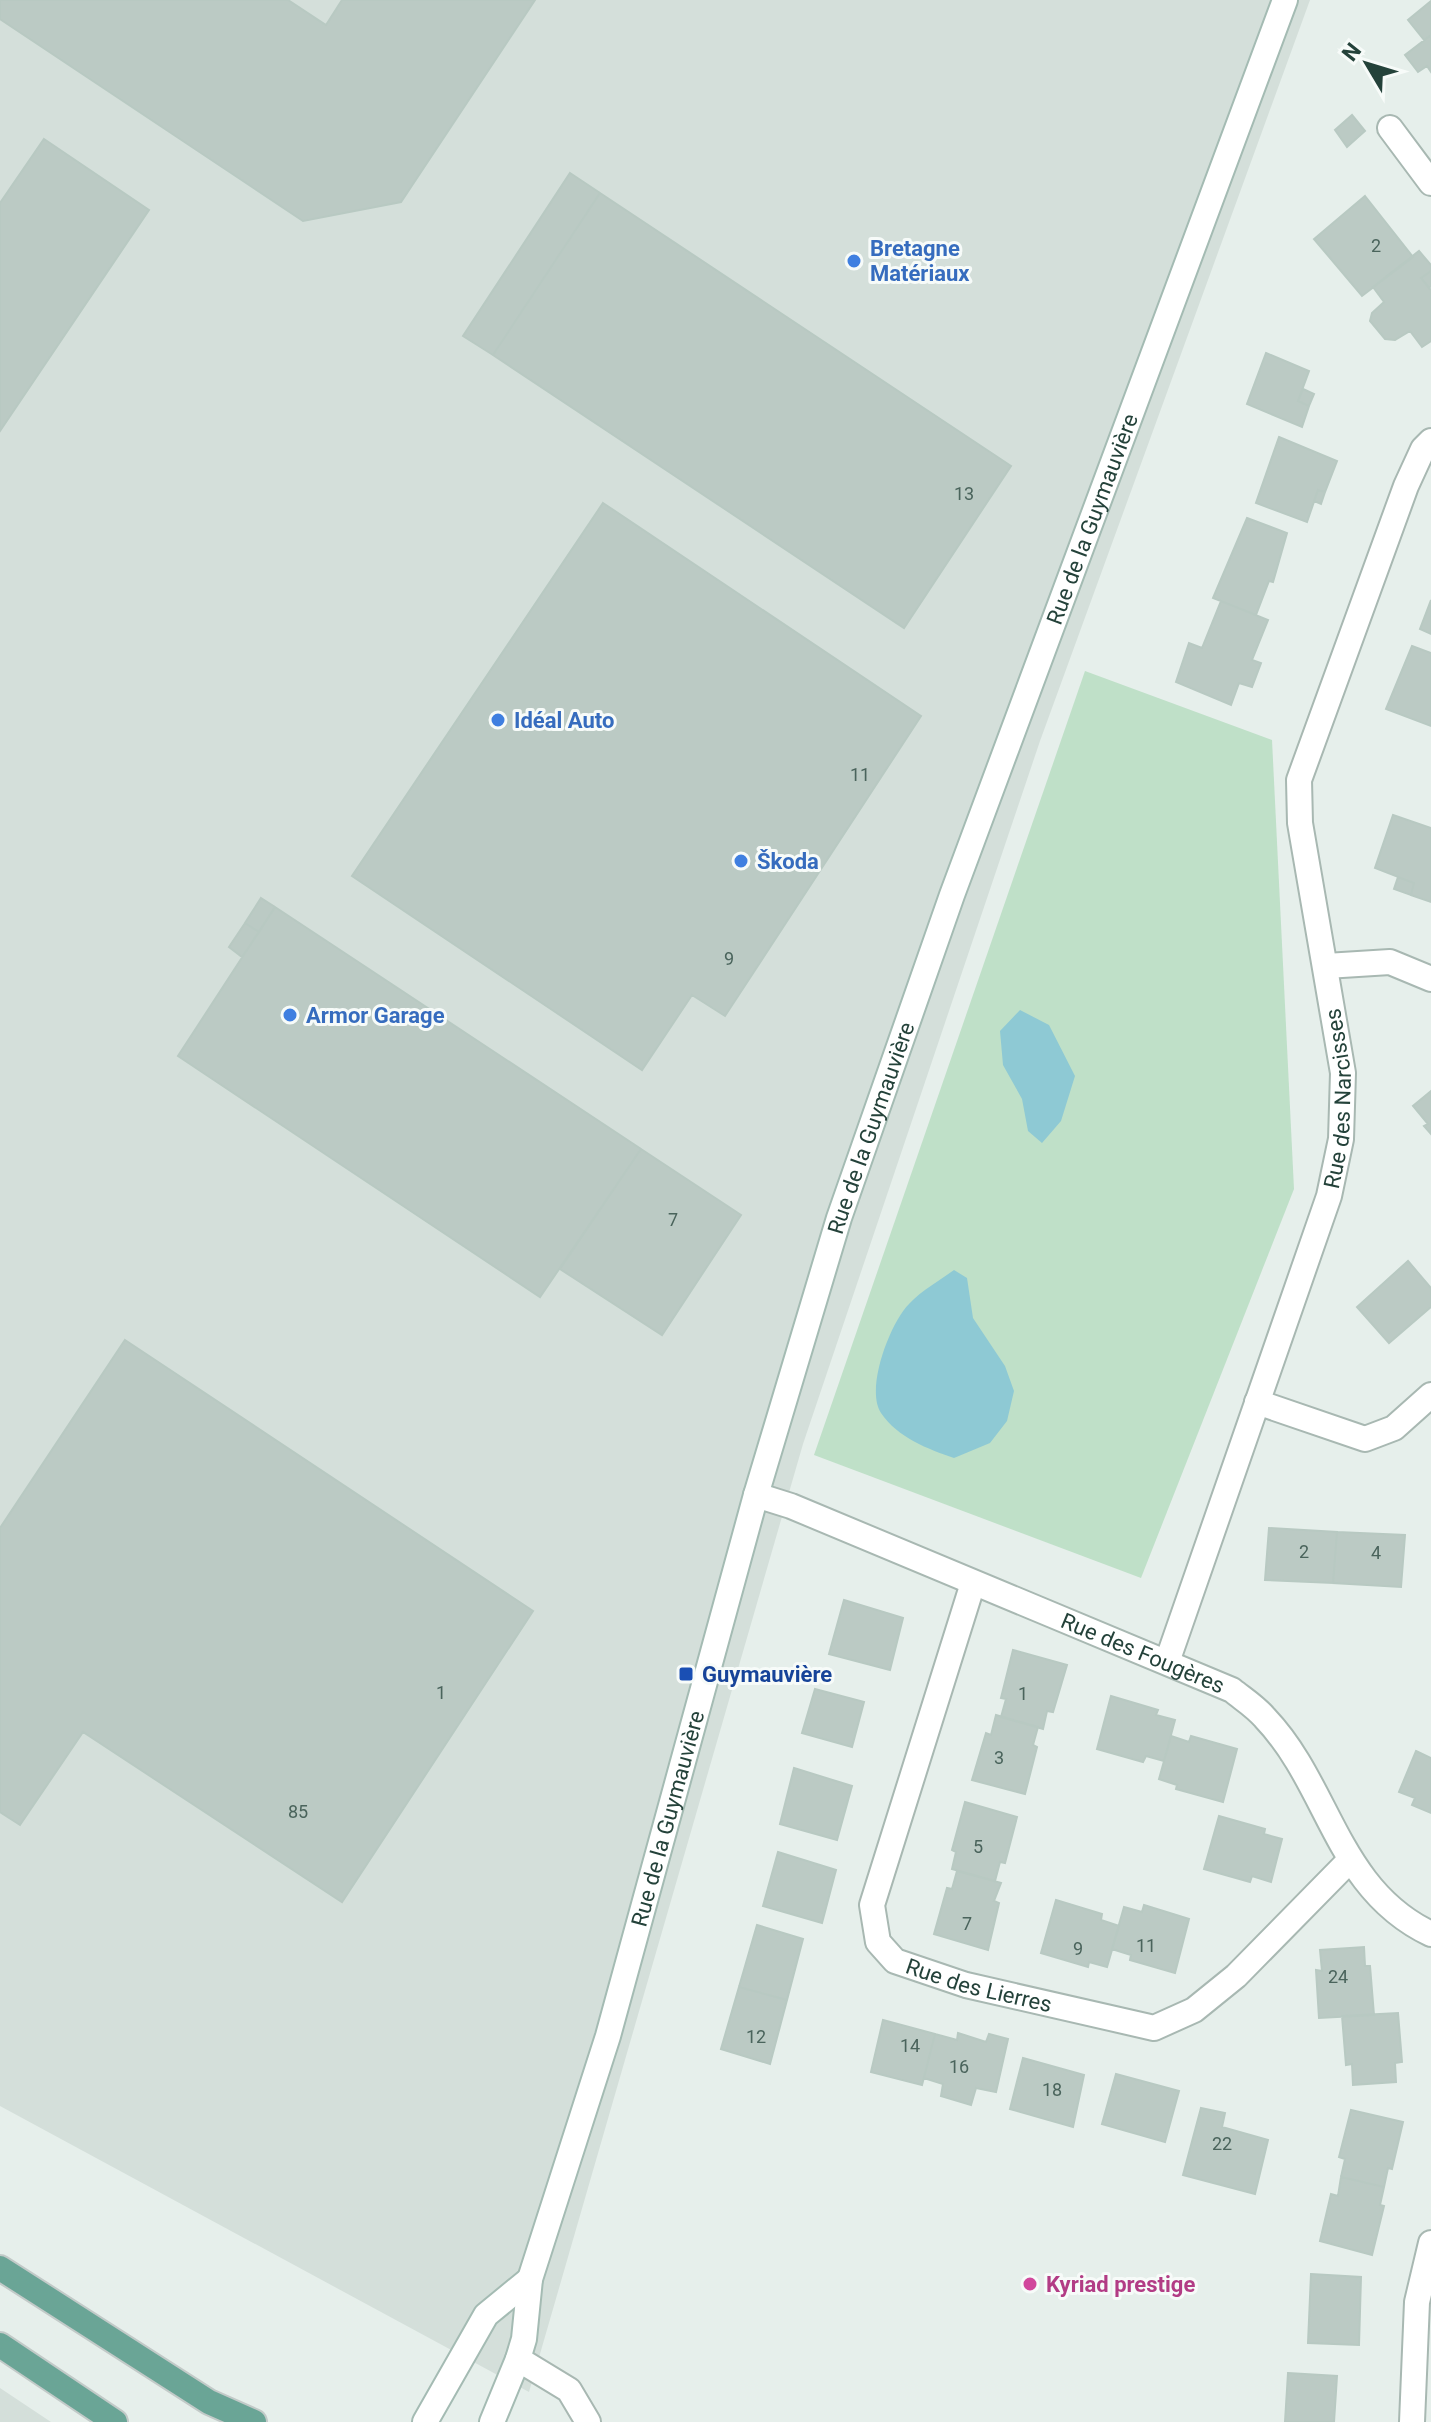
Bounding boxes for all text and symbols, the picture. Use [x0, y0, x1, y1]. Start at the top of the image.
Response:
north arrow [1327, 24, 1407, 104]
text: N [1337, 38, 1366, 66]
house number: 2 [1371, 235, 1381, 256]
place label: Bretagne Matériaux [870, 236, 970, 286]
marker: Bretagne Matériaux [845, 252, 863, 270]
street label: Rue de la Guymauvière [1042, 410, 1143, 628]
house number: 13 [954, 483, 974, 504]
place label: Idéal Auto [514, 708, 614, 733]
marker: Idéal Auto [489, 711, 507, 729]
house number: 11 [850, 764, 870, 785]
place label: Škoda [757, 849, 819, 874]
marker: Škoda [732, 852, 750, 870]
house number: 9 [724, 948, 734, 969]
place label: Armor Garage [306, 1003, 445, 1028]
marker: Armor Garage [281, 1006, 299, 1024]
street label: Rue des Narcisses [1319, 1007, 1356, 1191]
street label: Rue de la Guymauvière [823, 1019, 920, 1237]
house number: 7 [668, 1209, 678, 1230]
house number: 2 [1299, 1541, 1309, 1562]
house number: 4 [1371, 1542, 1381, 1563]
street label: Rue des Fougères [1057, 1608, 1228, 1698]
place label: Guymauvière [702, 1662, 832, 1687]
marker: Guymauvière [677, 1665, 695, 1683]
house number: 1 [436, 1682, 446, 1703]
house number: 1 [1018, 1683, 1028, 1704]
street label: Rue de la Guymauvière [627, 1708, 709, 1929]
house number: 3 [994, 1747, 1004, 1768]
house number: 85 [288, 1801, 308, 1822]
house number: 5 [973, 1836, 983, 1857]
house number: 7 [962, 1913, 972, 1934]
house number: 11 [1136, 1935, 1156, 1956]
house number: 9 [1073, 1938, 1083, 1959]
street label: Rue des Lierres [903, 1954, 1054, 2017]
house number: 24 [1328, 1966, 1348, 1987]
house number: 12 [746, 2026, 766, 2047]
house number: 14 [900, 2035, 920, 2056]
house number: 16 [949, 2056, 969, 2077]
house number: 18 [1042, 2079, 1062, 2100]
house number: 22 [1212, 2133, 1232, 2154]
place label: Kyriad prestige [1046, 2272, 1195, 2297]
marker: Kyriad prestige [1021, 2275, 1039, 2293]

